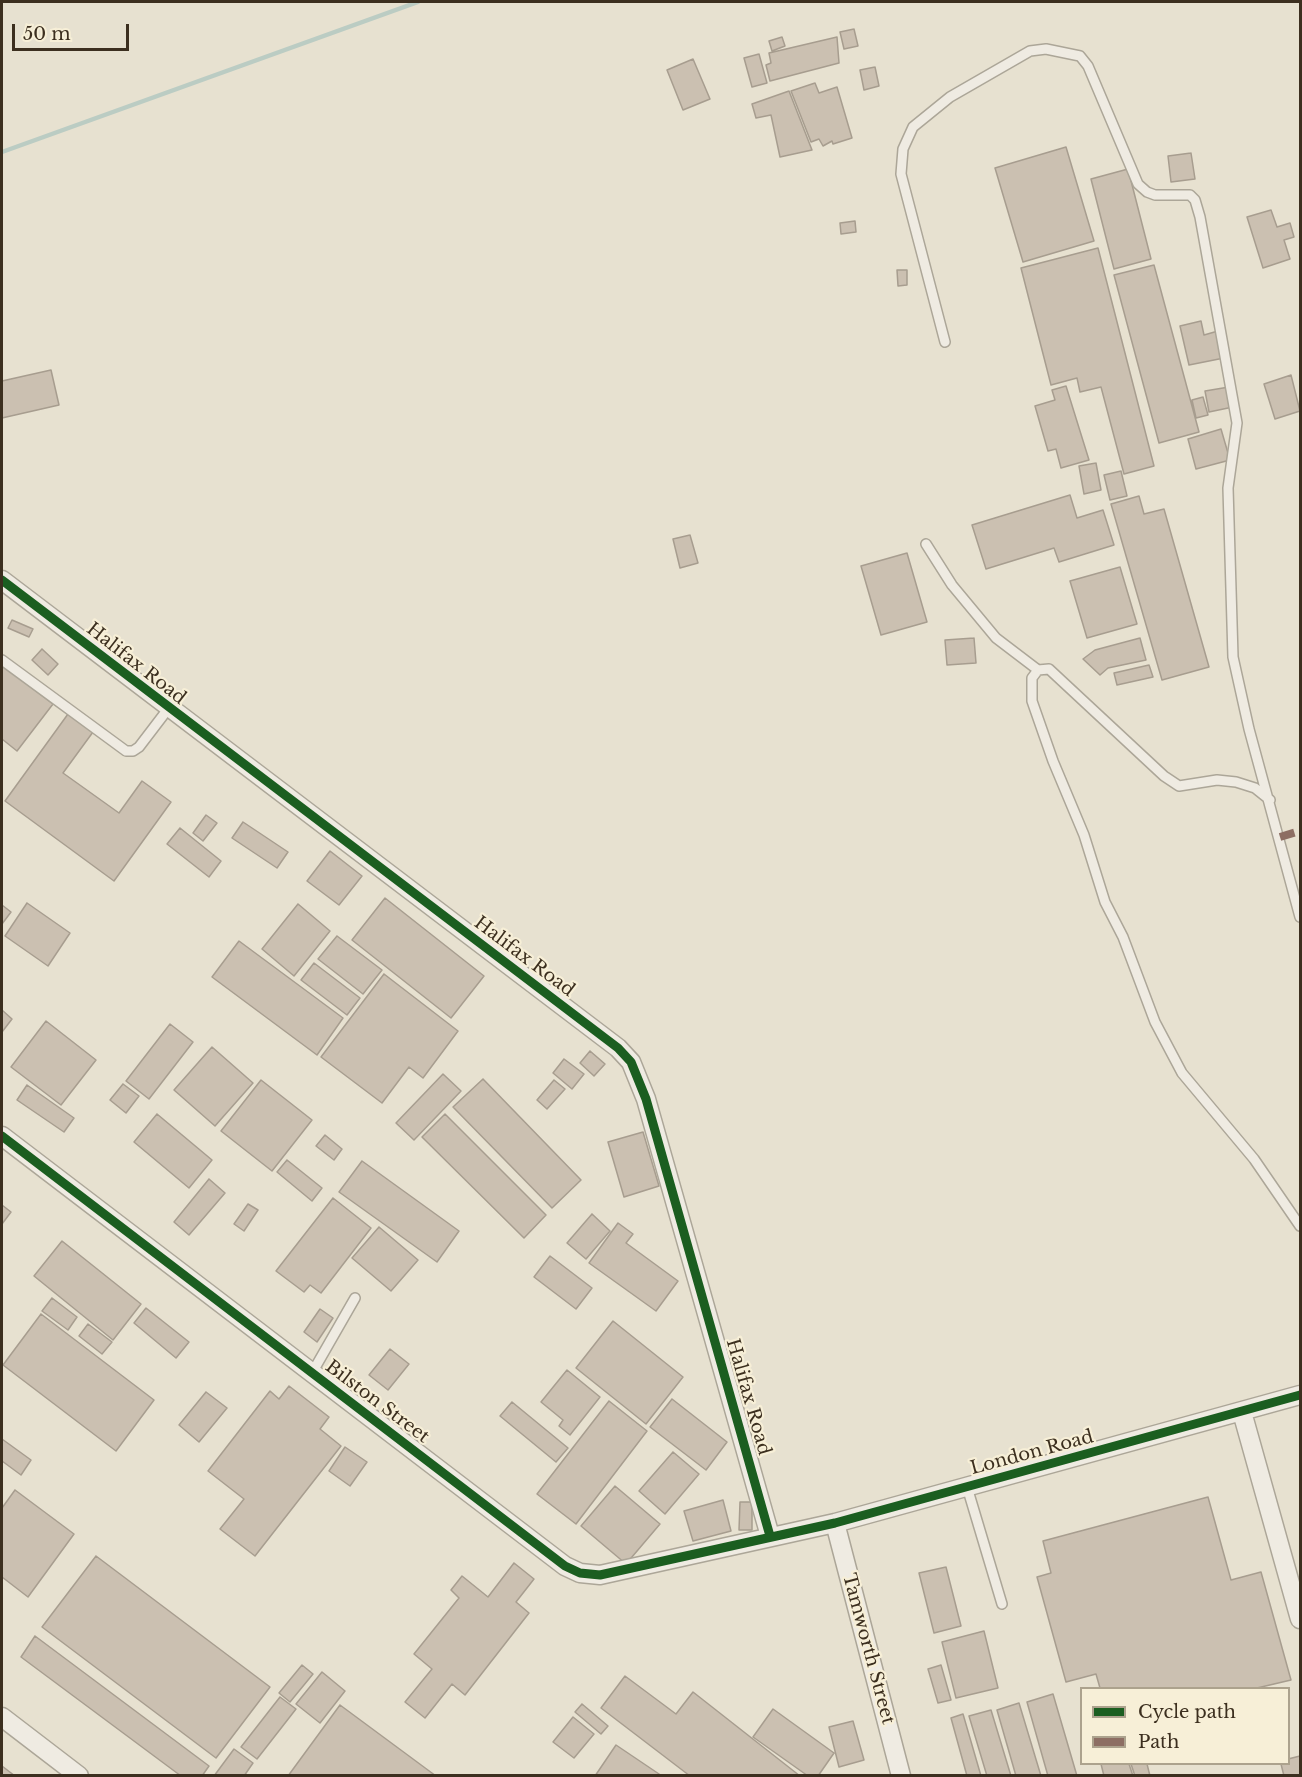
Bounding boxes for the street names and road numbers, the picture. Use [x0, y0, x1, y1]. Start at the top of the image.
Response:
street label: Halifax Road [82, 619, 190, 709]
street label: Halifax Road [470, 912, 578, 1002]
street label: Halifax Road [721, 1336, 775, 1458]
street label: Bilston Street [321, 1356, 433, 1448]
street label: London Road [968, 1426, 1096, 1480]
street label: Tamworth Street [837, 1571, 899, 1727]

